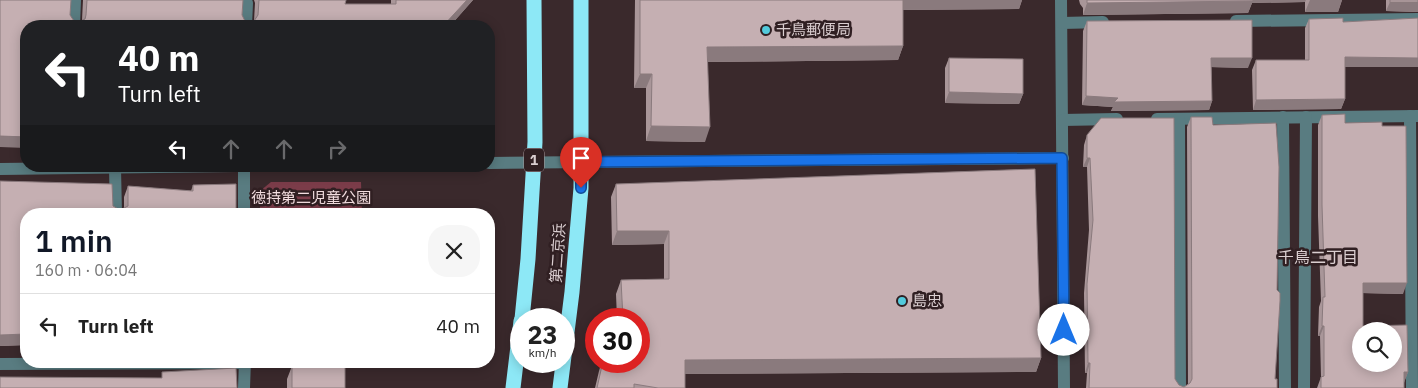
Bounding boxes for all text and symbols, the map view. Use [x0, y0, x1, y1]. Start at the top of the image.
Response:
place label: 千鳥郵便局 [776, 20, 851, 39]
marker: 千鳥郵便局 [760, 24, 772, 36]
text: 40 m [118, 35, 200, 81]
icon: left [35, 40, 100, 105]
text: Turn left [118, 79, 201, 108]
icon: left [164, 135, 192, 163]
icon: ahead [217, 135, 245, 163]
icon: ahead [270, 135, 298, 163]
icon: right [323, 135, 351, 163]
pin [560, 137, 602, 188]
icon: arrive [567, 144, 595, 172]
road number: 1 [524, 148, 544, 172]
park label: 徳持第二児童公園 [251, 188, 371, 207]
text: 1 min [35, 221, 113, 260]
street label: 第二京浜 [546, 222, 569, 284]
button: close [428, 225, 480, 277]
district label: 千鳥二丁目 [1278, 247, 1358, 267]
text: 160 m · 06:04 [35, 260, 137, 280]
place label: 島忠 [912, 291, 942, 310]
marker: 島忠 [896, 295, 908, 307]
position arrow [1037, 303, 1089, 355]
speed limit sign: 30 [585, 308, 650, 373]
icon: left [35, 312, 63, 340]
text: Turn left [78, 314, 154, 338]
text: 40 m [436, 314, 480, 338]
text: 23 [527, 318, 558, 351]
map controls [1352, 322, 1402, 372]
button: search [1352, 322, 1402, 372]
text: km/h [528, 345, 557, 360]

